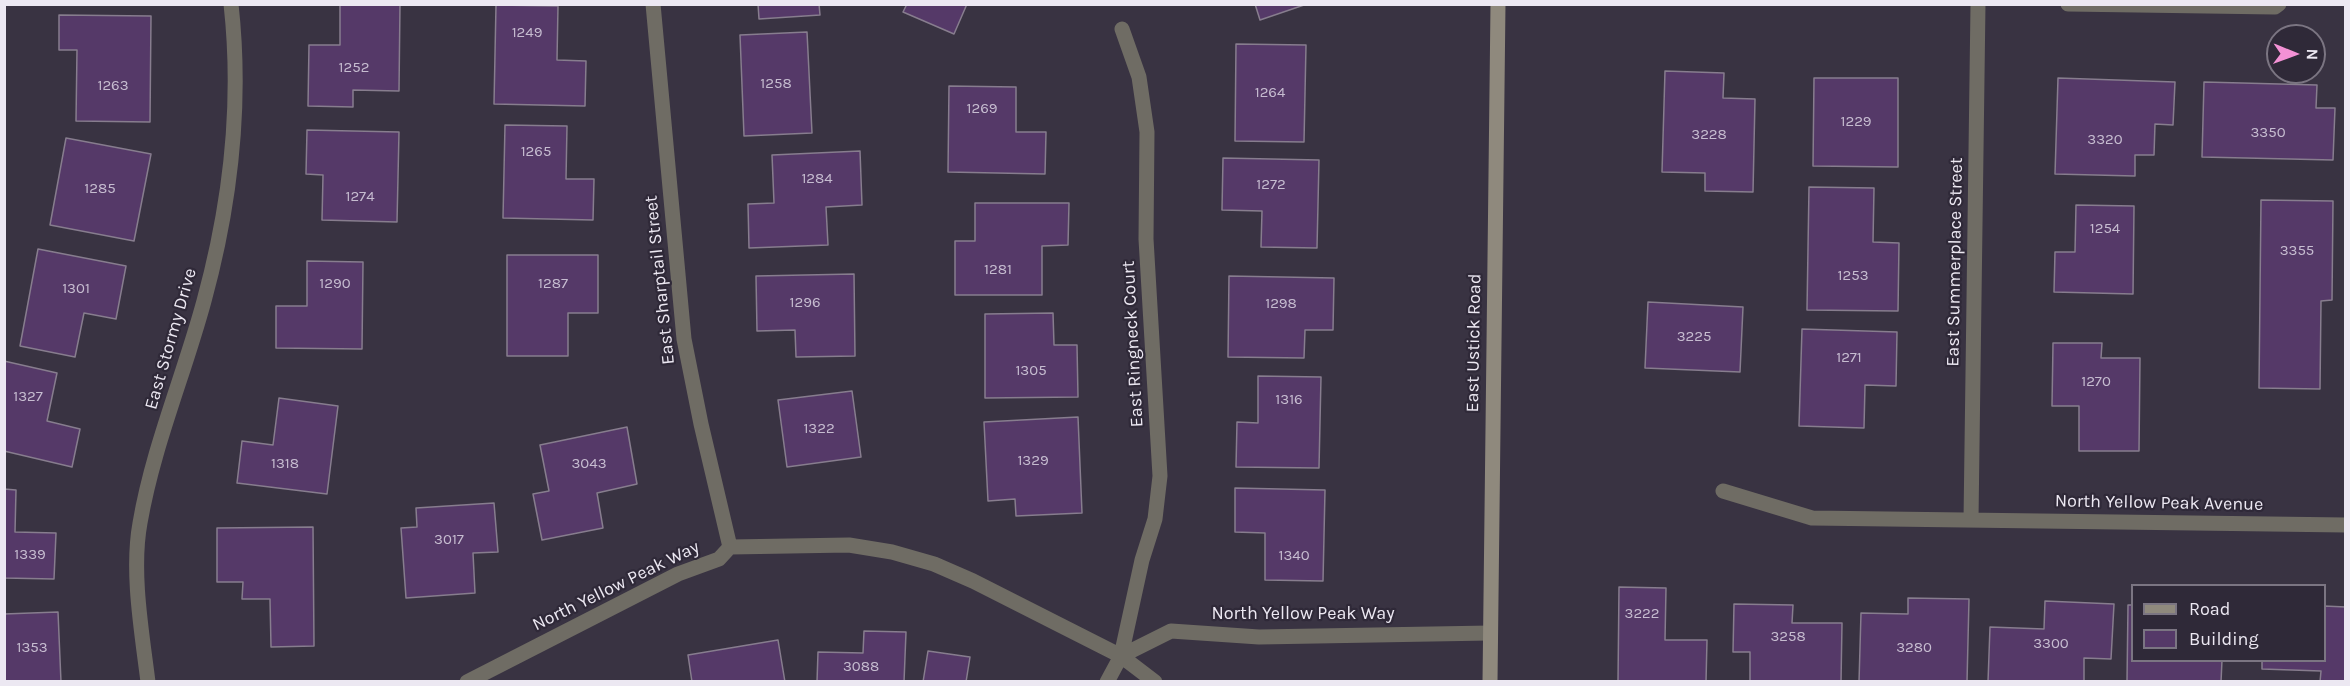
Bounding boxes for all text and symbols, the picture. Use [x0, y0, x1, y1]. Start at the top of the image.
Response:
house number: 1249 [512, 24, 542, 42]
north arrow [2266, 24, 2326, 84]
text: N [2303, 48, 2322, 60]
house number: 1252 [339, 59, 369, 77]
house number: 1258 [760, 75, 792, 93]
house number: 1263 [97, 77, 129, 95]
house number: 1264 [1255, 84, 1285, 102]
house number: 1269 [967, 100, 997, 118]
house number: 1229 [1840, 113, 1872, 131]
house number: 3350 [2250, 124, 2286, 142]
house number: 3228 [1691, 126, 1727, 144]
house number: 3320 [2087, 131, 2123, 149]
house number: 1265 [521, 143, 551, 161]
street label: East Summerplace Street [1942, 157, 1968, 367]
house number: 1284 [801, 170, 833, 188]
house number: 1272 [1256, 176, 1286, 194]
house number: 1285 [84, 180, 116, 198]
house number: 1274 [345, 188, 375, 206]
street label: East Sharptail Street [640, 194, 680, 366]
house number: 1254 [2090, 220, 2120, 238]
house number: 3355 [2280, 242, 2314, 260]
street label: East Ringneck Court [1118, 260, 1148, 428]
house number: 1281 [984, 261, 1012, 279]
street label: East Stormy Drive [140, 266, 202, 412]
house number: 1253 [1838, 267, 1868, 285]
street label: East Ustick Road [1462, 273, 1486, 413]
house number: 1290 [319, 275, 351, 293]
house number: 1287 [538, 275, 568, 293]
house number: 1301 [62, 280, 90, 298]
house number: 1296 [790, 294, 820, 312]
house number: 1298 [1265, 295, 1297, 313]
house number: 3225 [1677, 328, 1711, 346]
house number: 1271 [1836, 349, 1862, 367]
house number: 1305 [1015, 362, 1047, 380]
house number: 1270 [2081, 373, 2111, 391]
house number: 1327 [13, 388, 43, 406]
house number: 1316 [1275, 391, 1303, 409]
house number: 1322 [803, 420, 835, 438]
house number: 1329 [1017, 452, 1049, 470]
house number: 1318 [271, 455, 299, 473]
house number: 3043 [572, 455, 606, 473]
street label: North Yellow Peak Avenue [2055, 490, 2263, 516]
house number: 3017 [434, 531, 464, 549]
street label: North Yellow Peak Way [529, 536, 703, 636]
house number: 1339 [14, 546, 46, 564]
house number: 1340 [1278, 547, 1310, 565]
legend [2131, 584, 2326, 662]
text: Road [2189, 598, 2230, 620]
street label: North Yellow Peak Way [1211, 603, 1395, 625]
house number: 3222 [1625, 605, 1659, 623]
house number: 3258 [1770, 628, 1806, 646]
text: Building [2189, 628, 2259, 650]
house number: 3300 [2033, 635, 2069, 653]
house number: 1353 [16, 639, 48, 657]
house number: 3280 [1896, 639, 1932, 657]
house number: 3088 [843, 658, 879, 676]

